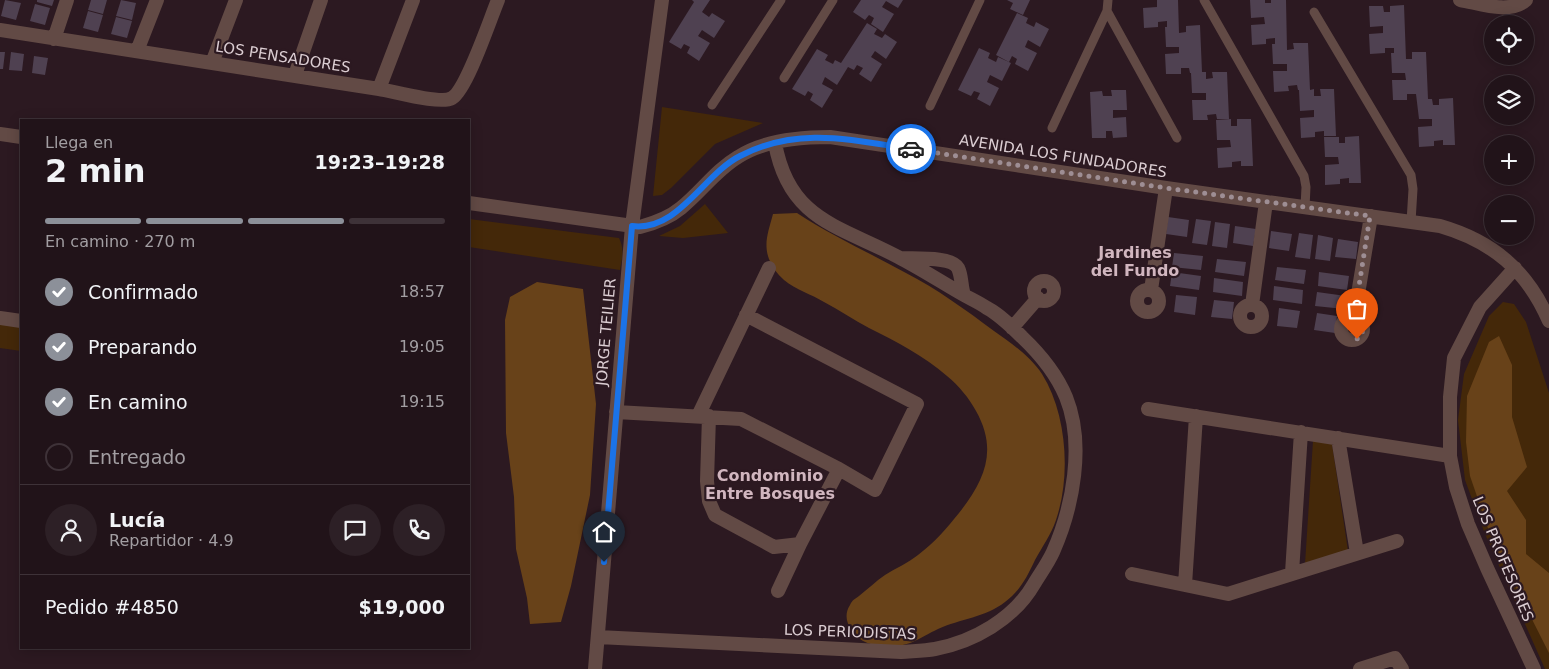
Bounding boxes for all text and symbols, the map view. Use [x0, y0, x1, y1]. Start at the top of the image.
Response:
map controls [1484, 15, 1534, 245]
button: locate [1484, 15, 1534, 65]
street label: LOS PENSADORES [214, 37, 352, 77]
button: layers [1484, 75, 1534, 125]
courier [886, 124, 936, 174]
street label: AVENIDA LOS FUNDADORES [958, 131, 1168, 181]
text: Llega en [45, 133, 113, 152]
icon: car [897, 135, 925, 163]
button: + [1484, 135, 1534, 185]
text: 19:23–19:28 [315, 151, 445, 173]
text: 2 min [45, 152, 146, 190]
button: − [1484, 195, 1534, 245]
text: En camino · 270 m [45, 232, 195, 251]
district label: Jardines del Fundo [1091, 243, 1179, 280]
street label: JORGE TEILIER [592, 277, 620, 388]
icon: check [45, 278, 73, 306]
text: Confirmado [88, 281, 198, 303]
text: 18:57 [399, 282, 445, 301]
pin [1336, 288, 1378, 339]
icon: bag [1343, 295, 1371, 323]
icon: check [45, 333, 73, 361]
text: Preparando [88, 336, 197, 358]
text: 19:05 [399, 337, 445, 356]
icon: check [45, 388, 73, 416]
text: En camino [88, 391, 188, 413]
text: 19:15 [399, 392, 445, 411]
text: Entregado [88, 446, 186, 468]
district label: Condominio Entre Bosques [705, 466, 835, 503]
street label: LOS PROFESORES [1469, 494, 1537, 624]
button: person [45, 504, 97, 556]
button: chat [329, 504, 381, 556]
button: phone [393, 504, 445, 556]
text: Lucía [109, 509, 165, 531]
pin [583, 511, 625, 562]
icon: home [590, 518, 618, 546]
text: Repartidor · 4.9 [109, 531, 234, 550]
text: Pedido #4850 [45, 596, 179, 618]
text: $19,000 [358, 596, 445, 618]
street label: LOS PERIODISTAS [784, 621, 916, 643]

